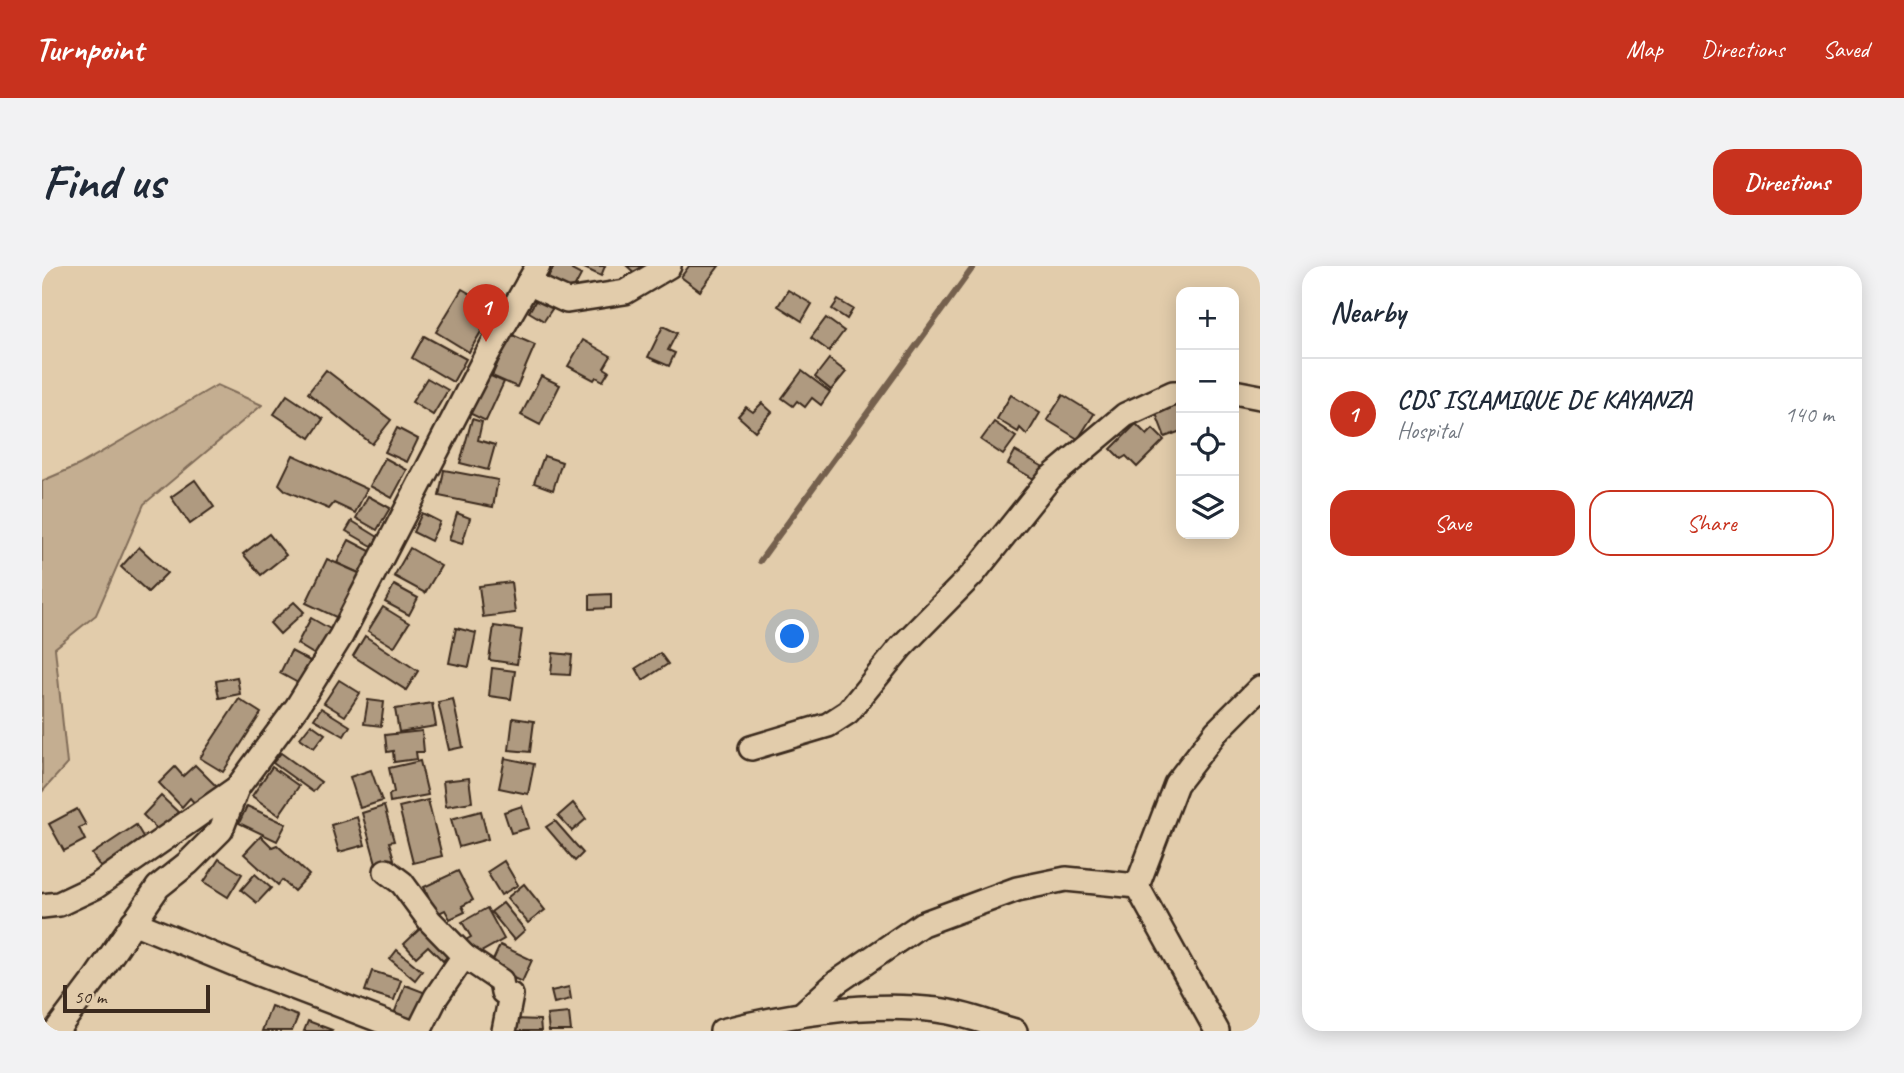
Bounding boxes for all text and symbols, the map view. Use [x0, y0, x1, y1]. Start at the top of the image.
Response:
text: Turnpoint [35, 28, 143, 70]
text: Map [1626, 34, 1663, 64]
text: Directions [1701, 34, 1784, 64]
text: Saved [1822, 34, 1869, 64]
button: Directions [1713, 149, 1862, 215]
text: Find us [42, 151, 164, 213]
pin: 1 [463, 284, 509, 342]
map controls [1176, 287, 1239, 539]
button: + [1176, 287, 1239, 350]
text: Nearby [1330, 293, 1406, 331]
button: − [1176, 350, 1239, 413]
text: CDS ISLAMIQUE DE KAYANZA [1397, 383, 1692, 416]
text: 1 [1348, 400, 1358, 429]
text: 140 m [1785, 400, 1834, 429]
button: locate [1176, 413, 1239, 476]
text: Hospital [1397, 416, 1460, 445]
button: layers [1176, 476, 1239, 539]
button: Save [1330, 490, 1575, 556]
button: Share [1589, 490, 1834, 556]
your location [775, 619, 809, 653]
scale bar [63, 982, 210, 1014]
text: 50 m [74, 985, 106, 1009]

